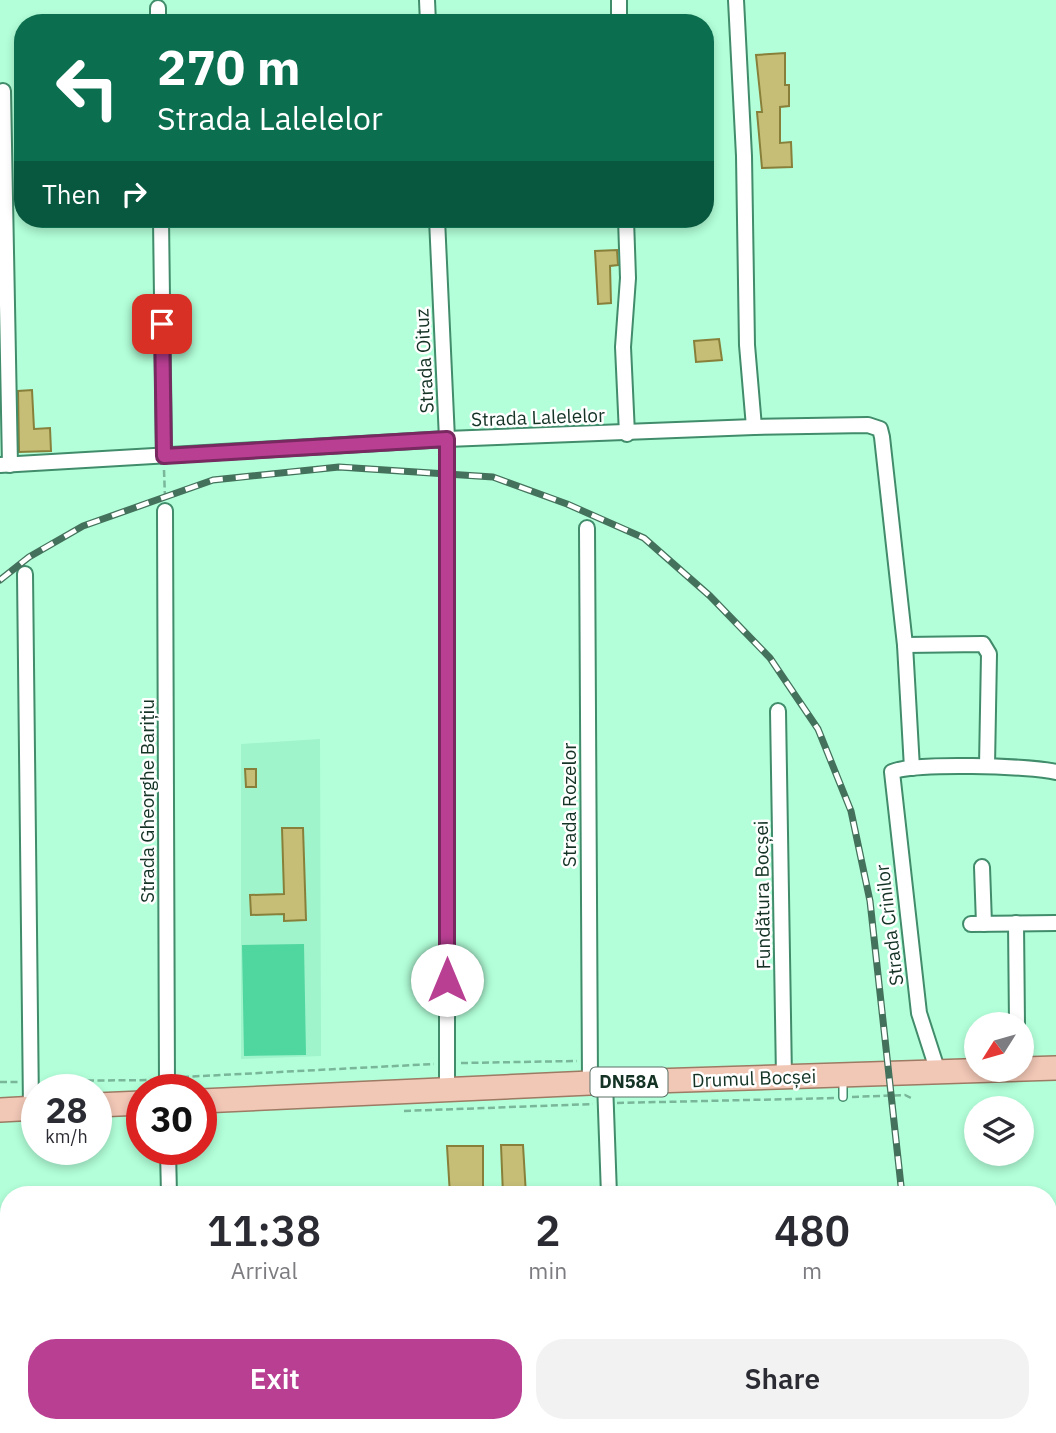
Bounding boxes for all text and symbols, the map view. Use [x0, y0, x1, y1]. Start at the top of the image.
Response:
text: 270 m [157, 35, 301, 98]
icon: left [42, 42, 133, 133]
text: Strada Lalelelor [157, 97, 383, 139]
icon: right [115, 175, 153, 213]
text: Then [42, 177, 101, 211]
pin [132, 294, 192, 354]
icon: arrive [143, 305, 181, 343]
street label: Strada Oituz [409, 308, 439, 414]
street label: Strada Lalelelor [471, 403, 605, 431]
street label: Strada Gheorghe Barițiu [135, 699, 159, 903]
street label: Strada Rozelor [557, 743, 581, 867]
street label: Fundătura Bocșei [749, 820, 775, 970]
street label: Strada Crinilor [870, 863, 908, 987]
position arrow [410, 943, 484, 1017]
north arrow [964, 1012, 1034, 1082]
map controls [964, 1012, 1034, 1166]
street label: Drumul Bocșei [691, 1064, 817, 1092]
road number: DN58A [590, 1068, 668, 1097]
speed limit sign: 30 [126, 1074, 217, 1165]
text: 28 [45, 1087, 88, 1133]
button: layers [964, 1096, 1034, 1166]
text: km/h [45, 1125, 88, 1148]
text: 11:38 [207, 1203, 321, 1258]
text: 2 [535, 1203, 560, 1258]
text: 480 [774, 1203, 850, 1258]
text: Arrival [231, 1255, 298, 1285]
text: min [528, 1255, 567, 1285]
text: m [802, 1255, 822, 1285]
button: Exit [28, 1339, 522, 1419]
button: Share [536, 1339, 1029, 1419]

